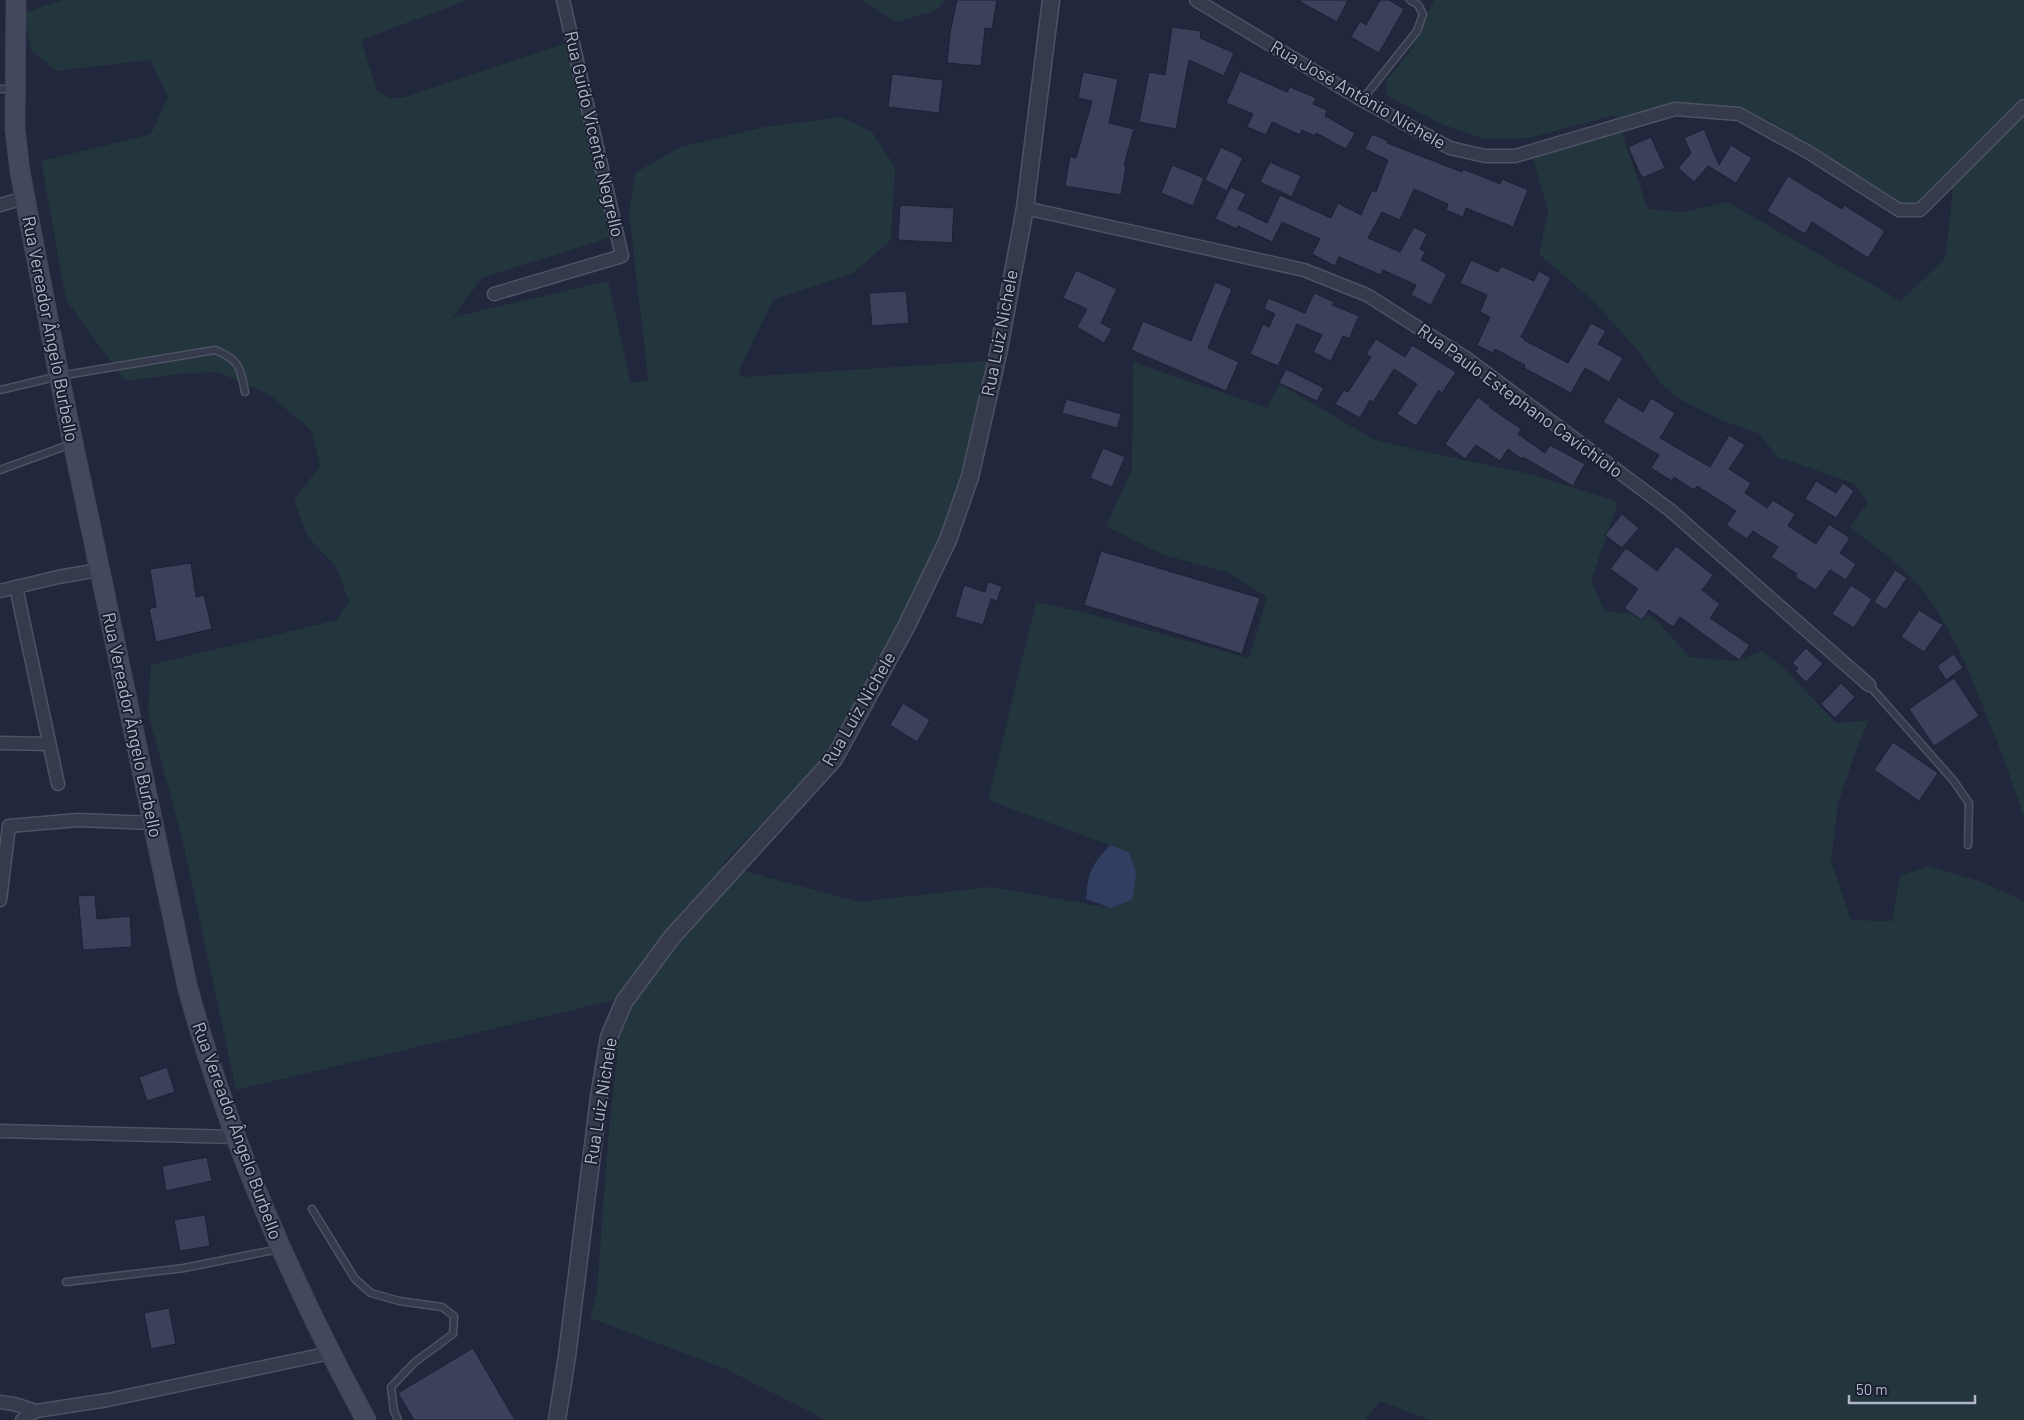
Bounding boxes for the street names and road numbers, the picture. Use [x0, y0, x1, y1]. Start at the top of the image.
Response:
street label: Rua Guido Vicente Negrello [561, 29, 629, 239]
street label: Rua José Antônio Nichele [1267, 35, 1450, 153]
street label: Rua Vereador Ângelo Burbello [18, 214, 84, 444]
street label: Rua Luiz Nichele [976, 268, 1022, 398]
street label: Rua Paulo Estephano Cavichiolo [1414, 318, 1627, 482]
street label: Rua Vereador Ângelo Burbello [98, 610, 168, 839]
street label: Rua Luiz Nichele [816, 647, 900, 770]
street label: Rua Vereador Ângelo Burbello [188, 1019, 288, 1242]
street label: Rua Luiz Nichele [579, 1036, 621, 1166]

